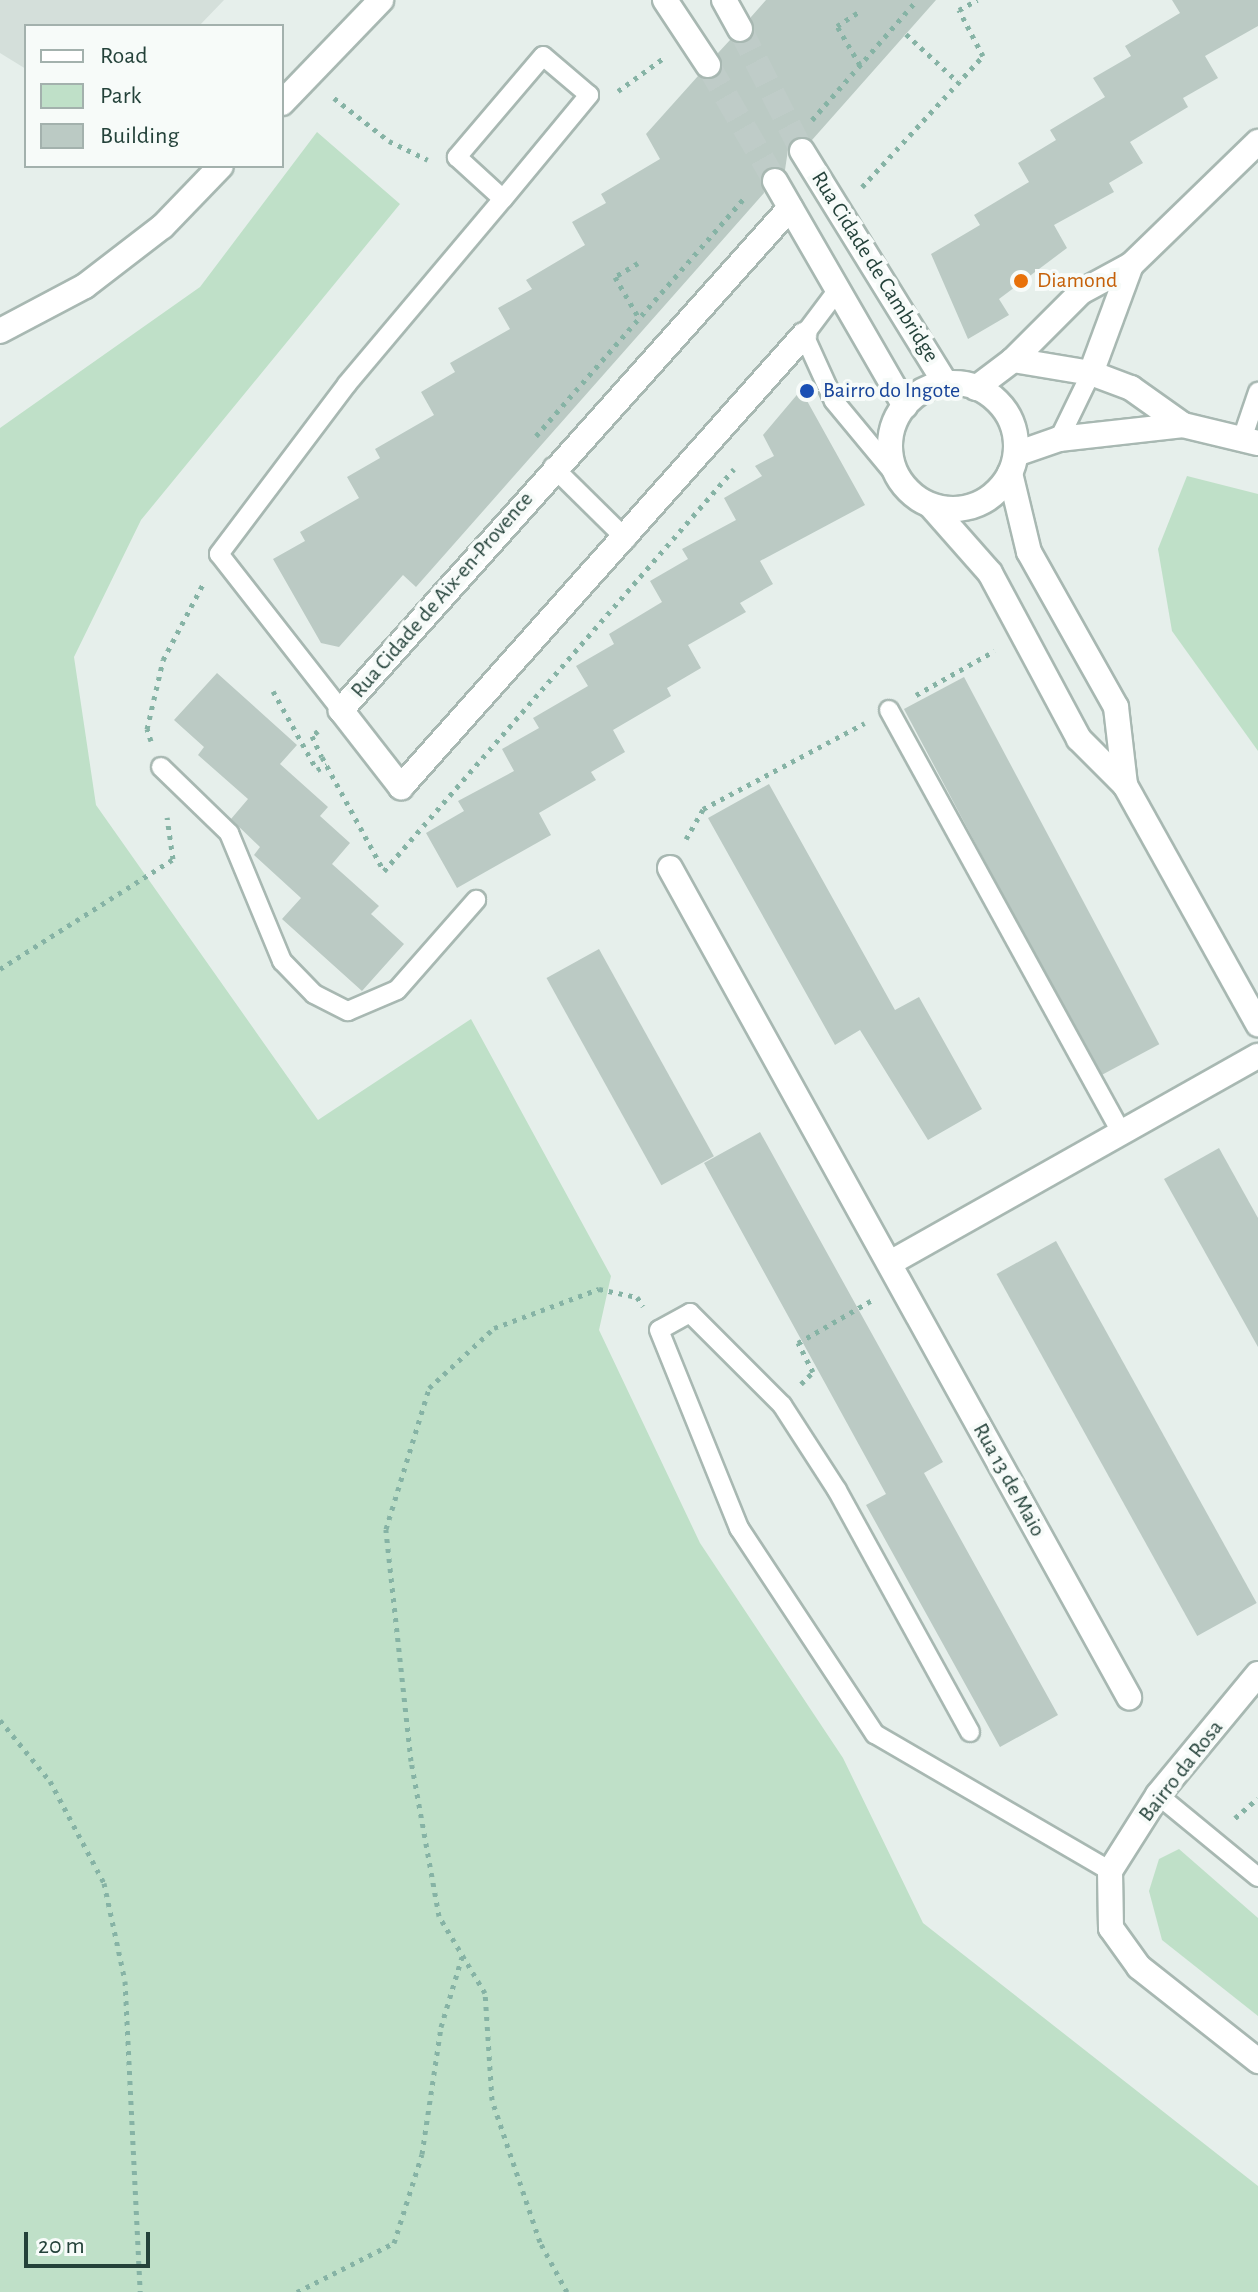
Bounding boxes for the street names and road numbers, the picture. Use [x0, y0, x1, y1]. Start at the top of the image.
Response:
street label: Rua Cidade de Cambridge [805, 167, 945, 367]
street label: Rua Cidade de Aix-en-Provence [345, 487, 539, 703]
street label: Rua 13 de Maio [967, 1419, 1051, 1541]
street label: Bairro da Rosa [1133, 1715, 1229, 1827]

